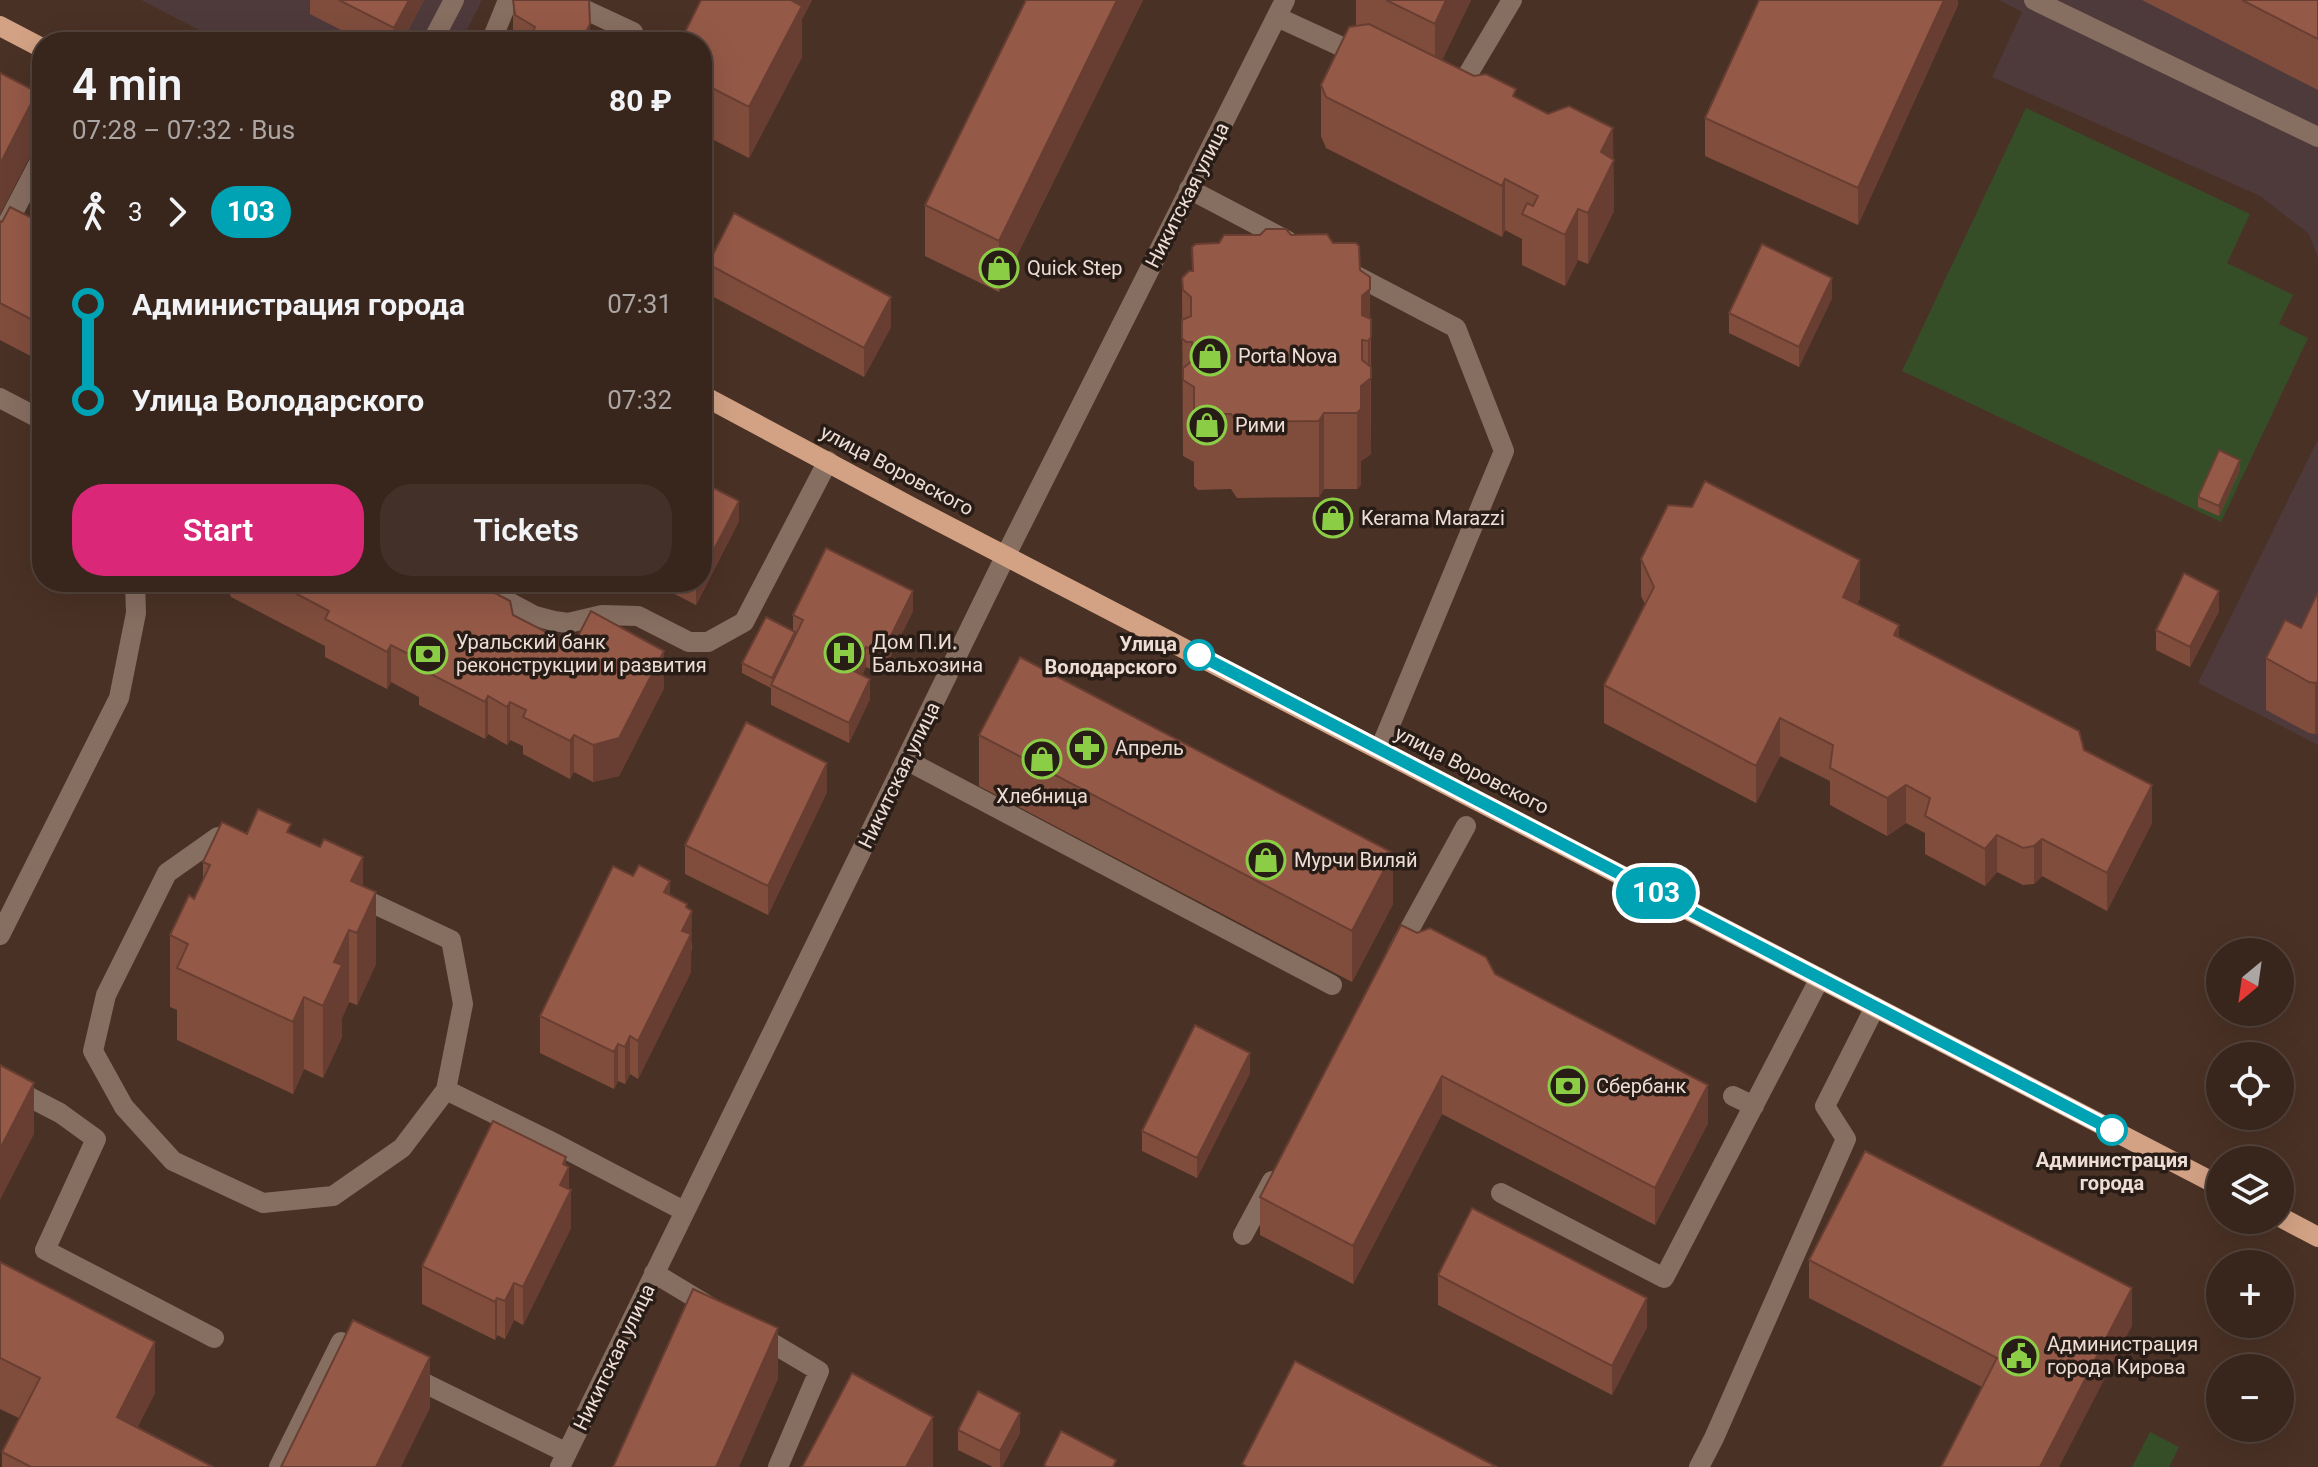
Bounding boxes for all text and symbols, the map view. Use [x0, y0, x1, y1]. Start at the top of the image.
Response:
text: 4 min [72, 59, 182, 111]
text: 80 ₽ [609, 83, 672, 118]
text: 07:28 – 07:32 · Bus [72, 115, 295, 145]
street label: Никитская улица [1140, 118, 1234, 272]
icon: walk [72, 190, 116, 234]
icon: forward [155, 190, 199, 234]
text: 103 [227, 195, 275, 228]
text: 3 [128, 197, 143, 227]
shop icon: Quick Step [978, 247, 1020, 289]
place label: Quick Step [1027, 256, 1122, 280]
text: Администрация города [132, 287, 465, 322]
text: 07:31 [607, 289, 672, 319]
shop icon: Porta Nova [1189, 335, 1231, 377]
place label: Porta Nova [1238, 344, 1338, 368]
text: Улица Володарского [132, 383, 424, 418]
text: 07:32 [607, 385, 672, 415]
shop icon: Рими [1186, 404, 1228, 446]
place label: Рими [1235, 413, 1286, 437]
street label: улица Воровского [816, 420, 978, 520]
button: Start [72, 484, 364, 576]
button: Tickets [380, 484, 672, 576]
shop icon: Kerama Marazzi [1312, 497, 1354, 539]
place label: Kerama Marazzi [1361, 506, 1505, 530]
place label: Уральский банк реконструкции и развития [456, 630, 707, 677]
place label: Дом П.И. Бальхозина [872, 630, 983, 677]
hospital icon: Дом П.И. Бальхозина [823, 632, 865, 674]
place label: Улица Володарского [1045, 632, 1177, 679]
bank icon: Уральский банк реконструкции и развития [407, 633, 449, 675]
marker: Улица Володарского [1184, 640, 1214, 670]
street label: Никитская улица [853, 698, 945, 852]
street label: улица Воровского [1391, 721, 1553, 819]
pharmacy icon: Апрель [1066, 727, 1108, 769]
place label: Апрель [1115, 736, 1184, 760]
shop icon: Хлебница [1021, 738, 1063, 780]
place label: Хлебница [996, 784, 1088, 808]
shop icon: Мурчи Виляй [1245, 839, 1287, 881]
place label: Мурчи Виляй [1294, 848, 1418, 872]
line badge: 103 [1610, 867, 1702, 919]
text: 103 [1632, 876, 1680, 909]
north arrow [2206, 938, 2294, 1026]
map controls [2206, 938, 2294, 1442]
button: locate [2206, 1042, 2294, 1130]
bank icon: Сбербанк [1547, 1065, 1589, 1107]
place label: Сбербанк [1596, 1074, 1686, 1098]
marker: Администрация города [2097, 1115, 2127, 1145]
button: layers [2206, 1146, 2294, 1234]
place label: Администрация города [2036, 1148, 2188, 1195]
button: + [2206, 1250, 2294, 1338]
street label: Никитская улица [568, 1280, 660, 1434]
place label: Администрация города Кирова [2047, 1332, 2198, 1379]
public building icon: Администрация города Кирова [1998, 1335, 2040, 1377]
button: − [2206, 1354, 2294, 1442]

